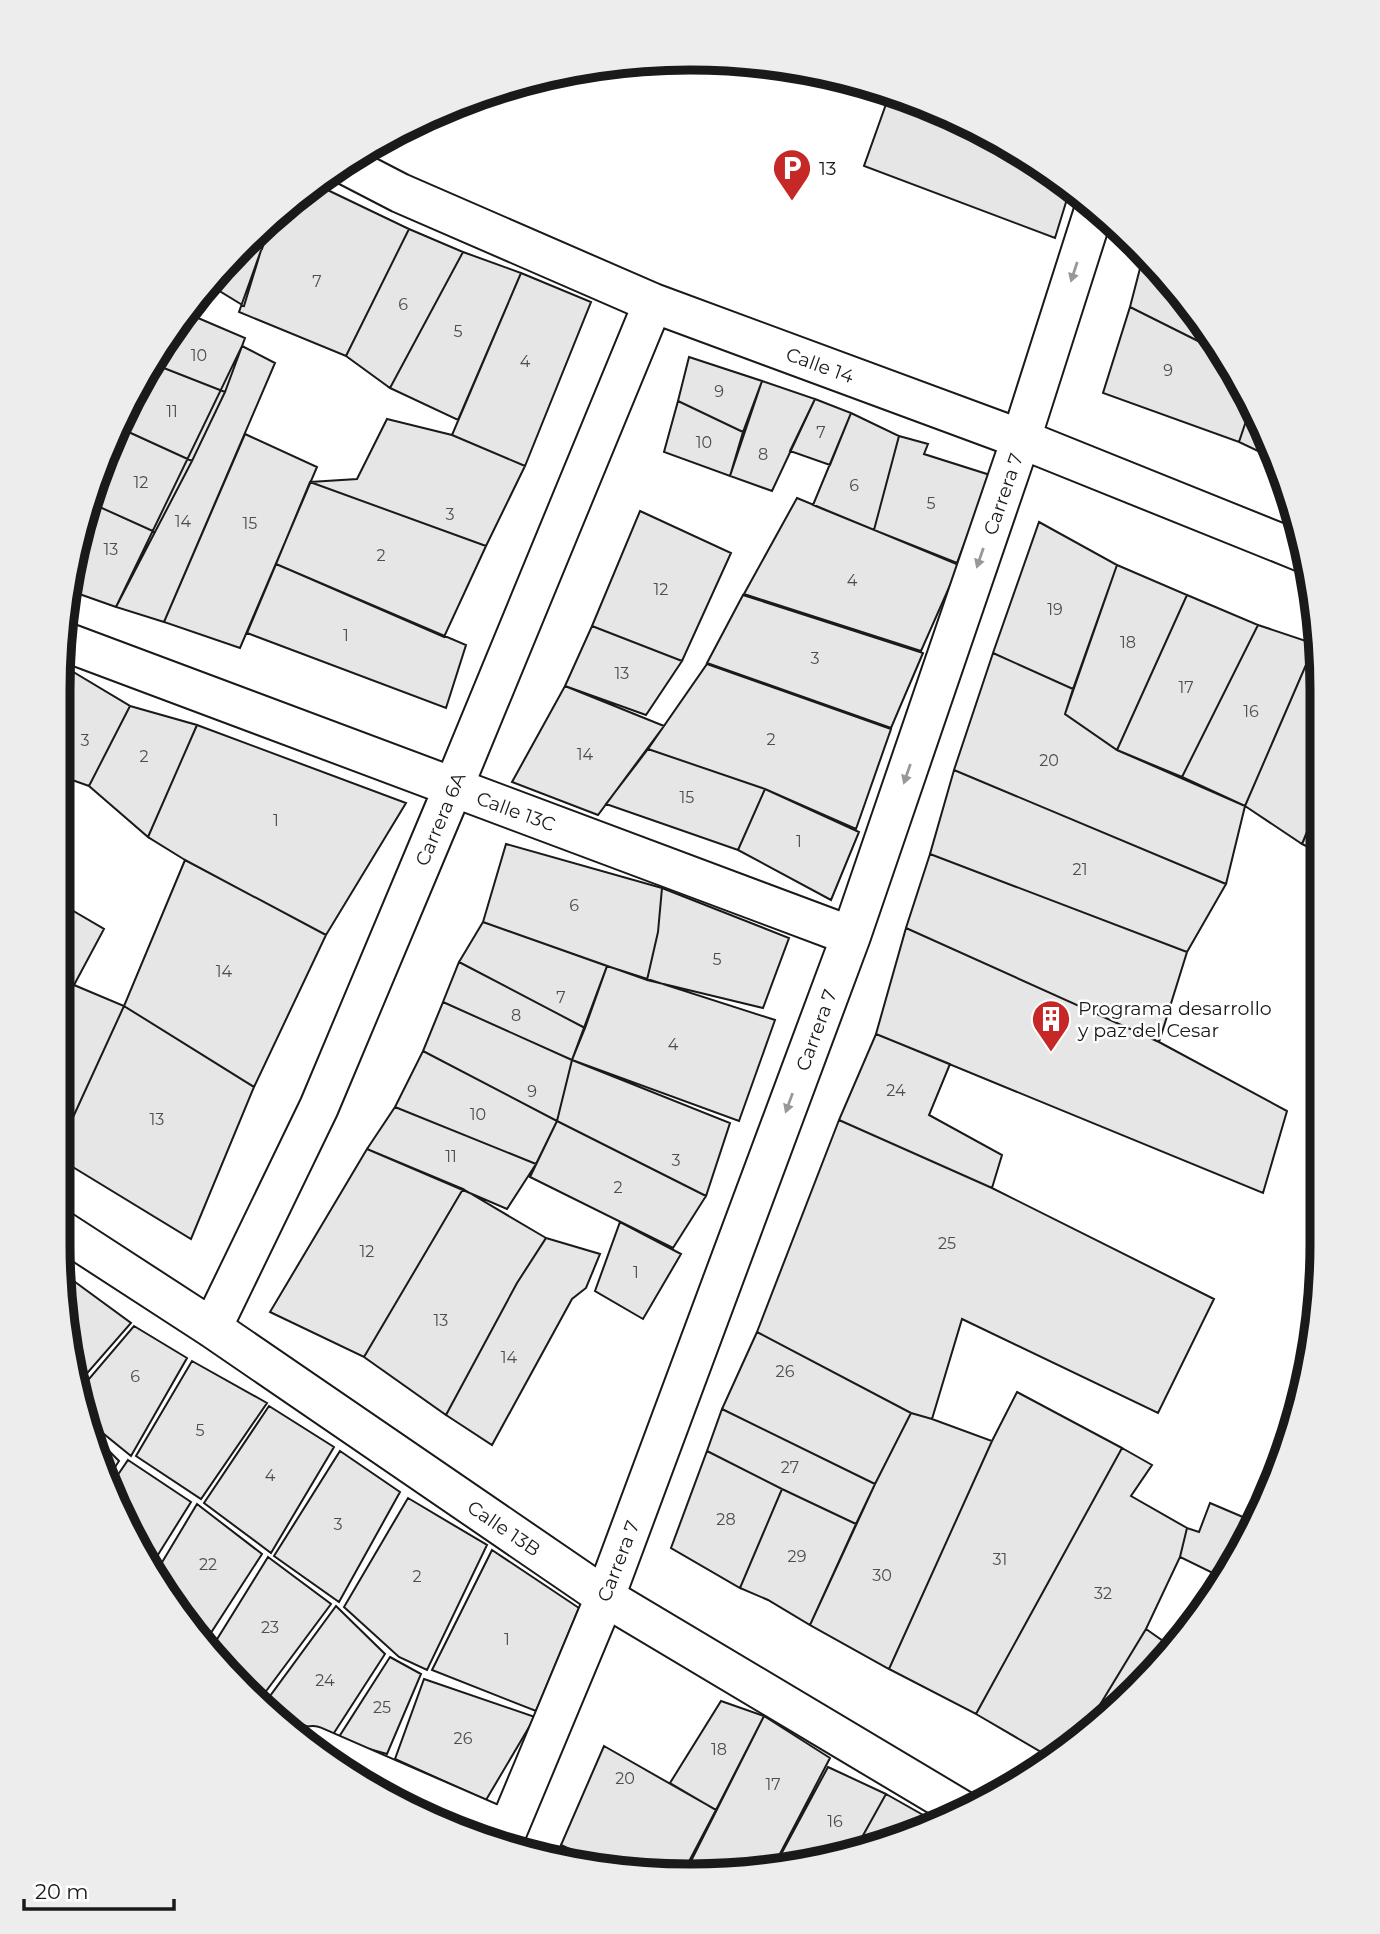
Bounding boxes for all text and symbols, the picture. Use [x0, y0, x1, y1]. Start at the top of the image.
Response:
parking icon: 13 [771, 147, 813, 202]
place label: 13 [819, 157, 837, 180]
one-way arrow [1069, 262, 1079, 283]
house number: 7 [312, 272, 322, 291]
house number: 6 [398, 295, 408, 314]
house number: 5 [453, 322, 463, 341]
street label: Calle 14 [783, 343, 857, 389]
house number: 10 [191, 346, 207, 365]
house number: 4 [520, 352, 531, 371]
house number: 9 [1163, 361, 1173, 380]
house number: 9 [714, 382, 724, 401]
house number: 11 [166, 402, 178, 421]
house number: 7 [816, 423, 826, 442]
house number: 10 [696, 433, 712, 452]
house number: 8 [758, 445, 768, 464]
street label: Carrera 7 [979, 450, 1028, 538]
house number: 12 [134, 473, 148, 492]
house number: 6 [849, 476, 859, 495]
house number: 5 [926, 494, 936, 513]
house number: 3 [445, 505, 455, 524]
house number: 14 [175, 512, 192, 531]
house number: 15 [243, 514, 257, 533]
house number: 13 [104, 540, 118, 559]
house number: 2 [376, 546, 386, 565]
one-way arrow [974, 548, 985, 569]
house number: 4 [847, 571, 858, 590]
house number: 12 [654, 580, 668, 599]
house number: 19 [1047, 600, 1063, 619]
house number: 1 [343, 626, 349, 645]
house number: 18 [1120, 633, 1136, 652]
house number: 3 [810, 649, 820, 668]
house number: 13 [615, 664, 629, 683]
house number: 17 [1178, 678, 1194, 697]
house number: 16 [1243, 702, 1259, 721]
house number: 2 [766, 730, 776, 749]
house number: 3 [80, 731, 90, 750]
house number: 14 [577, 745, 594, 764]
house number: 2 [139, 747, 149, 766]
house number: 20 [1039, 751, 1059, 770]
one-way arrow [901, 763, 912, 784]
street label: Carrera 6A [410, 769, 471, 869]
street label: Calle 13C [473, 787, 558, 836]
house number: 15 [680, 788, 694, 807]
house number: 1 [273, 811, 279, 830]
house number: 1 [796, 832, 802, 851]
house number: 21 [1073, 860, 1087, 879]
house number: 6 [569, 896, 579, 915]
house number: 5 [712, 950, 722, 969]
house number: 14 [216, 962, 233, 981]
street label: Carrera 7 [791, 986, 842, 1074]
house number: 7 [556, 988, 566, 1007]
place label: Programa desarrollo y paz del Cesar [1077, 997, 1272, 1042]
building icon: Programa desarrollo y paz del Cesar [1030, 998, 1072, 1053]
house number: 8 [511, 1006, 521, 1025]
house number: 4 [668, 1035, 679, 1054]
house number: 24 [886, 1081, 906, 1100]
house number: 9 [527, 1082, 537, 1101]
one-way arrow [783, 1093, 794, 1114]
house number: 10 [470, 1105, 486, 1124]
house number: 13 [150, 1110, 164, 1129]
house number: 11 [445, 1147, 457, 1166]
house number: 3 [671, 1151, 681, 1170]
house number: 2 [613, 1178, 623, 1197]
house number: 25 [938, 1234, 956, 1253]
house number: 12 [360, 1242, 374, 1261]
house number: 1 [633, 1263, 639, 1282]
house number: 13 [434, 1311, 448, 1330]
house number: 14 [501, 1348, 518, 1367]
house number: 26 [776, 1362, 795, 1381]
house number: 6 [130, 1367, 140, 1386]
house number: 5 [195, 1421, 205, 1440]
house number: 27 [781, 1458, 799, 1477]
house number: 4 [265, 1466, 276, 1485]
street label: Calle 13B [463, 1496, 545, 1561]
house number: 28 [716, 1510, 736, 1529]
house number: 3 [333, 1515, 343, 1534]
street label: Carrera 7 [592, 1517, 644, 1605]
house number: 29 [788, 1547, 806, 1566]
house number: 31 [993, 1550, 1007, 1569]
house number: 22 [199, 1555, 217, 1574]
house number: 30 [872, 1566, 892, 1585]
house number: 2 [412, 1567, 422, 1586]
house number: 32 [1094, 1584, 1112, 1603]
house number: 23 [261, 1618, 279, 1637]
house number: 1 [504, 1630, 510, 1649]
house number: 24 [315, 1671, 335, 1690]
house number: 25 [373, 1698, 391, 1717]
house number: 26 [454, 1729, 473, 1748]
house number: 18 [711, 1740, 727, 1759]
house number: 20 [615, 1769, 635, 1788]
house number: 17 [765, 1775, 781, 1794]
house number: 16 [827, 1812, 843, 1831]
scale bar [24, 1868, 175, 1912]
text: 20 m [35, 1879, 89, 1904]

